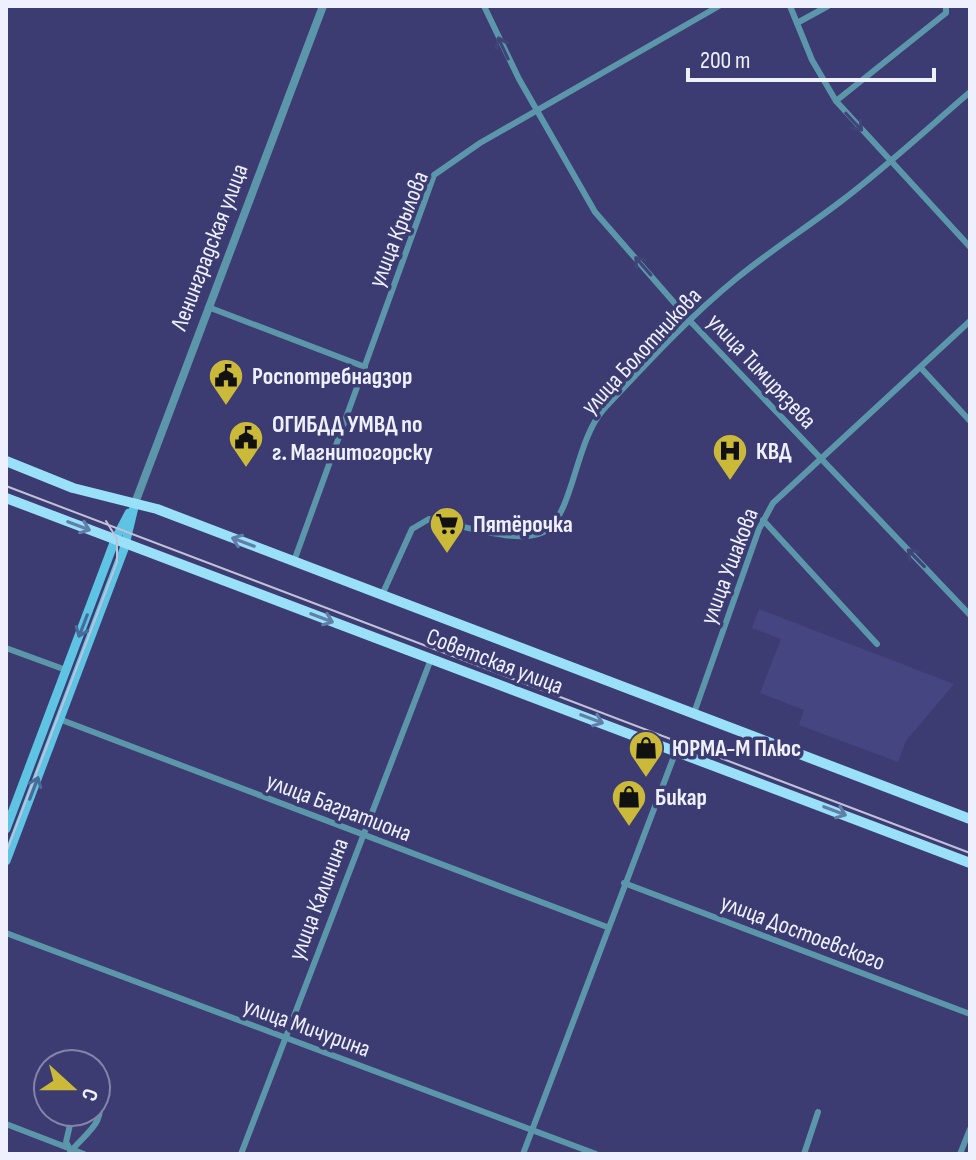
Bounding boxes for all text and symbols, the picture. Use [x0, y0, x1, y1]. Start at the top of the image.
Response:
scale bar [688, 32, 934, 82]
one-way arrow [495, 37, 510, 61]
text: 200 m [700, 46, 751, 75]
one-way arrow [845, 112, 864, 132]
street label: Ленинградская улица [164, 160, 255, 335]
street label: улица Крылова [362, 167, 435, 291]
one-way arrow [634, 257, 652, 277]
street label: улица Болотникова [575, 282, 708, 421]
street label: улица Тимирязева [701, 308, 822, 435]
public building icon: Роспотребнадзор [207, 357, 245, 407]
place label: Роспотребнадзор [252, 362, 412, 391]
place label: ОГИБДД УМВД по г. Магнитогорску [272, 410, 433, 467]
public building icon: ОГИБДД УМВД по г. Магнитогорску [227, 419, 265, 469]
hospital icon: КВД [711, 432, 749, 482]
place label: КВД [756, 437, 792, 466]
street label: улица Ушакова [694, 504, 765, 628]
supermarket icon: Пятёрочка [428, 505, 466, 555]
place label: Пятёрочка [473, 510, 573, 539]
one-way arrow [66, 520, 91, 534]
one-way arrow [231, 534, 256, 548]
one-way arrow [907, 549, 926, 568]
one-way arrow [309, 612, 334, 626]
one-way arrow [75, 613, 89, 638]
street label: Советская улица [422, 622, 567, 701]
one-way arrow [579, 713, 603, 727]
shop icon: ЮРМА-М Плюс [627, 729, 665, 779]
place label: ЮРМА-М Плюс [672, 734, 801, 763]
street label: улица Багратиона [262, 767, 415, 848]
one-way arrow [27, 775, 42, 800]
shop icon: Бикар [610, 778, 648, 828]
place label: Бикар [655, 783, 707, 812]
one-way arrow [822, 805, 847, 819]
street label: улица Калинина [282, 834, 355, 964]
street label: улица Достоевского [717, 888, 889, 977]
street label: улица Мичурина [239, 991, 374, 1064]
north arrow [32, 1048, 112, 1128]
text: С [75, 1085, 104, 1105]

